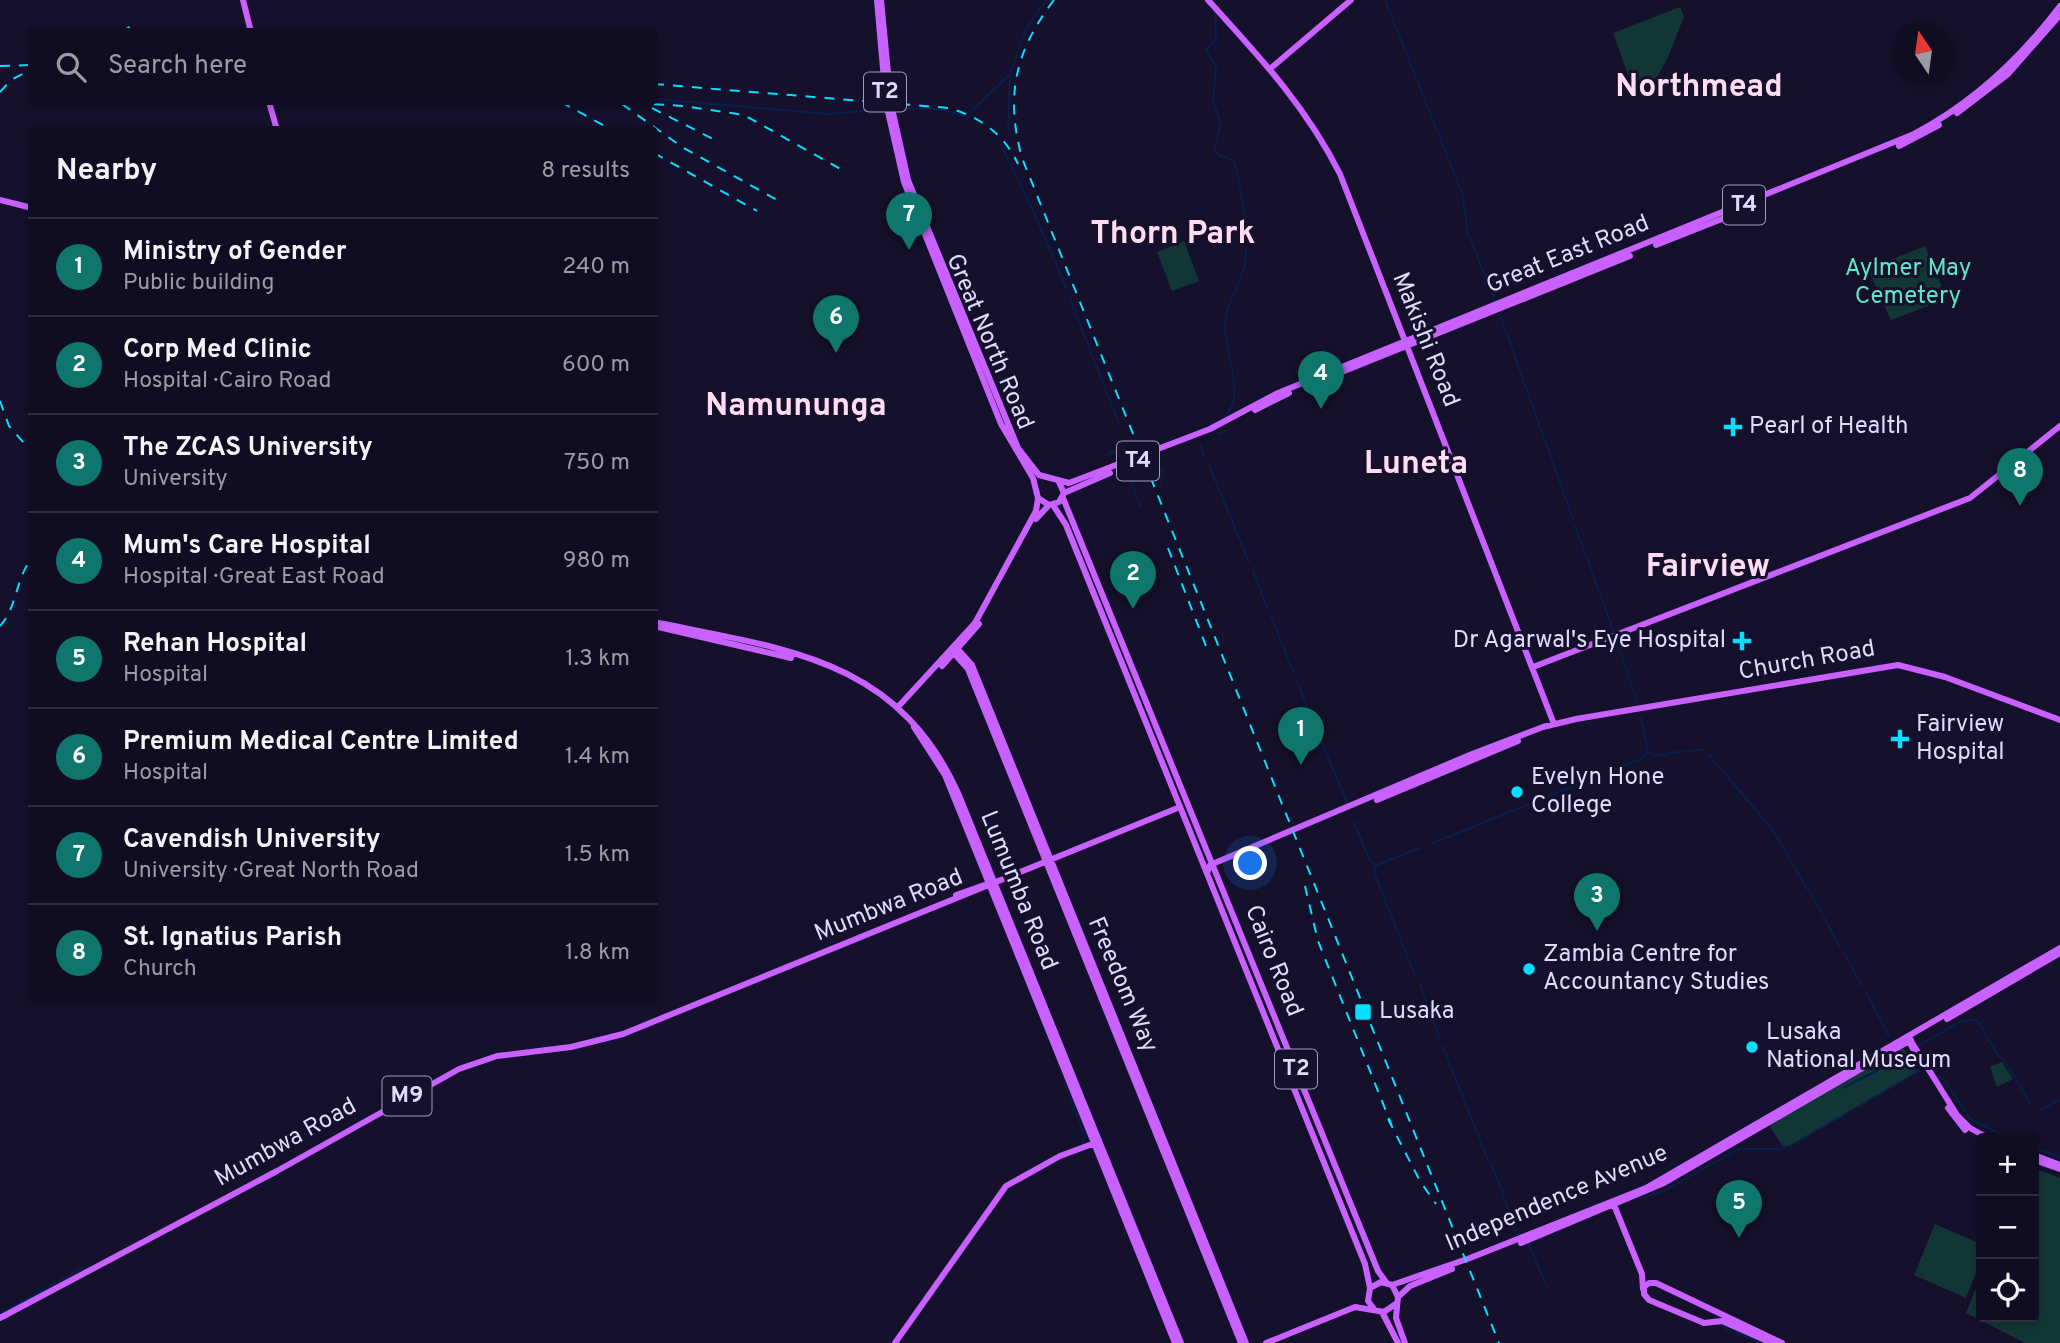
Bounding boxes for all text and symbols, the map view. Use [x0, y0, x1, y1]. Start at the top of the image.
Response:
north arrow [1892, 21, 1955, 84]
search box [28, 28, 658, 105]
icon: search [52, 48, 90, 86]
text: Search here [108, 50, 247, 83]
district label: Northmead [1615, 68, 1783, 108]
road number: T2 [864, 72, 906, 111]
text: Nearby [56, 153, 157, 190]
text: 8 results [541, 157, 630, 186]
road number: T4 [1723, 186, 1765, 224]
pin: 7 [886, 192, 932, 250]
street label: Great East Road [1482, 209, 1654, 301]
district label: Thorn Park [1091, 215, 1256, 255]
text: Ministry of Gender [123, 236, 347, 269]
street label: Great North Road [938, 249, 1040, 435]
text: 1 [74, 253, 84, 282]
text: 240 m [562, 253, 630, 282]
park label: Aylmer May Cemetery [1845, 254, 1971, 312]
text: Public building [123, 269, 275, 298]
street label: Makishi Road [1384, 269, 1466, 411]
pin: 6 [813, 295, 859, 353]
text: Corp Med Clinic [123, 334, 312, 367]
text: 2 [72, 351, 86, 380]
text: 600 m [562, 351, 630, 380]
pin: 4 [1298, 351, 1344, 409]
text: Hospital · Cairo Road [123, 367, 331, 396]
district label: Namununga [705, 387, 887, 427]
place label: Pearl of Health [1749, 412, 1909, 442]
marker: Pearl of Health [1723, 417, 1743, 437]
text: The ZCAS University [123, 432, 373, 465]
road number: T4 [1117, 442, 1159, 481]
district label: Luneta [1364, 445, 1468, 485]
pin: 8 [1997, 448, 2043, 506]
text: 3 [72, 449, 86, 478]
text: 750 m [564, 449, 630, 478]
text: University [123, 465, 228, 494]
text: Mum's Care Hospital [123, 530, 371, 563]
text: 4 [72, 547, 86, 576]
text: 980 m [563, 547, 630, 576]
district label: Fairview [1646, 548, 1770, 588]
pin: 2 [1110, 551, 1156, 609]
text: Hospital · Great East Road [123, 563, 385, 592]
place label: Dr Agarwal's Eye Hospital [1453, 626, 1726, 656]
text: Rehan Hospital [123, 628, 307, 661]
marker: Dr Agarwal's Eye Hospital [1732, 631, 1752, 651]
street label: Church Road [1736, 634, 1878, 688]
text: 5 [72, 645, 86, 674]
text: 1.3 km [565, 645, 630, 674]
text: Hospital [123, 661, 208, 690]
pin: 1 [1278, 707, 1324, 765]
place label: Fairview Hospital [1916, 710, 2005, 768]
text: Premium Medical Centre Limited [123, 726, 519, 759]
marker: Fairview Hospital [1890, 729, 1910, 749]
text: 6 [72, 743, 86, 772]
text: 1.4 km [565, 743, 630, 772]
text: Hospital [123, 759, 208, 788]
place label: Evelyn Hone College [1531, 763, 1664, 821]
marker: Evelyn Hone College [1509, 784, 1525, 800]
street label: Lumumba Road [972, 807, 1064, 975]
text: Cavendish University [123, 824, 380, 857]
text: 7 [73, 841, 85, 870]
text: 1.5 km [565, 841, 630, 870]
your location [1233, 846, 1267, 880]
text: University · Great North Road [123, 857, 419, 886]
street label: Mumbwa Road [810, 863, 968, 949]
pin: 3 [1574, 873, 1620, 931]
street label: Cairo Road [1237, 901, 1309, 1021]
street label: Freedom Way [1080, 913, 1164, 1057]
text: St. Ignatius Parish [123, 922, 342, 955]
text: 8 [72, 939, 86, 968]
text: 1.8 km [565, 939, 630, 968]
place label: Zambia Centre for Accountancy Studies [1543, 940, 1769, 998]
text: Church [123, 955, 197, 984]
marker: Zambia Centre for Accountancy Studies [1521, 961, 1537, 977]
place label: Lusaka [1379, 997, 1454, 1027]
marker: Lusaka [1353, 1002, 1373, 1022]
place label: Lusaka National Museum [1766, 1018, 1951, 1076]
marker: Lusaka National Museum [1744, 1039, 1760, 1055]
road number: T2 [1275, 1050, 1317, 1088]
road number: M9 [382, 1077, 432, 1116]
street label: Mumbwa Road [210, 1092, 362, 1194]
map controls [1976, 1133, 2039, 1322]
button: + [1976, 1133, 2039, 1196]
street label: Independence Avenue [1441, 1139, 1673, 1259]
pin: 5 [1716, 1180, 1762, 1238]
button: − [1976, 1196, 2039, 1259]
button: locate [1976, 1259, 2039, 1322]

